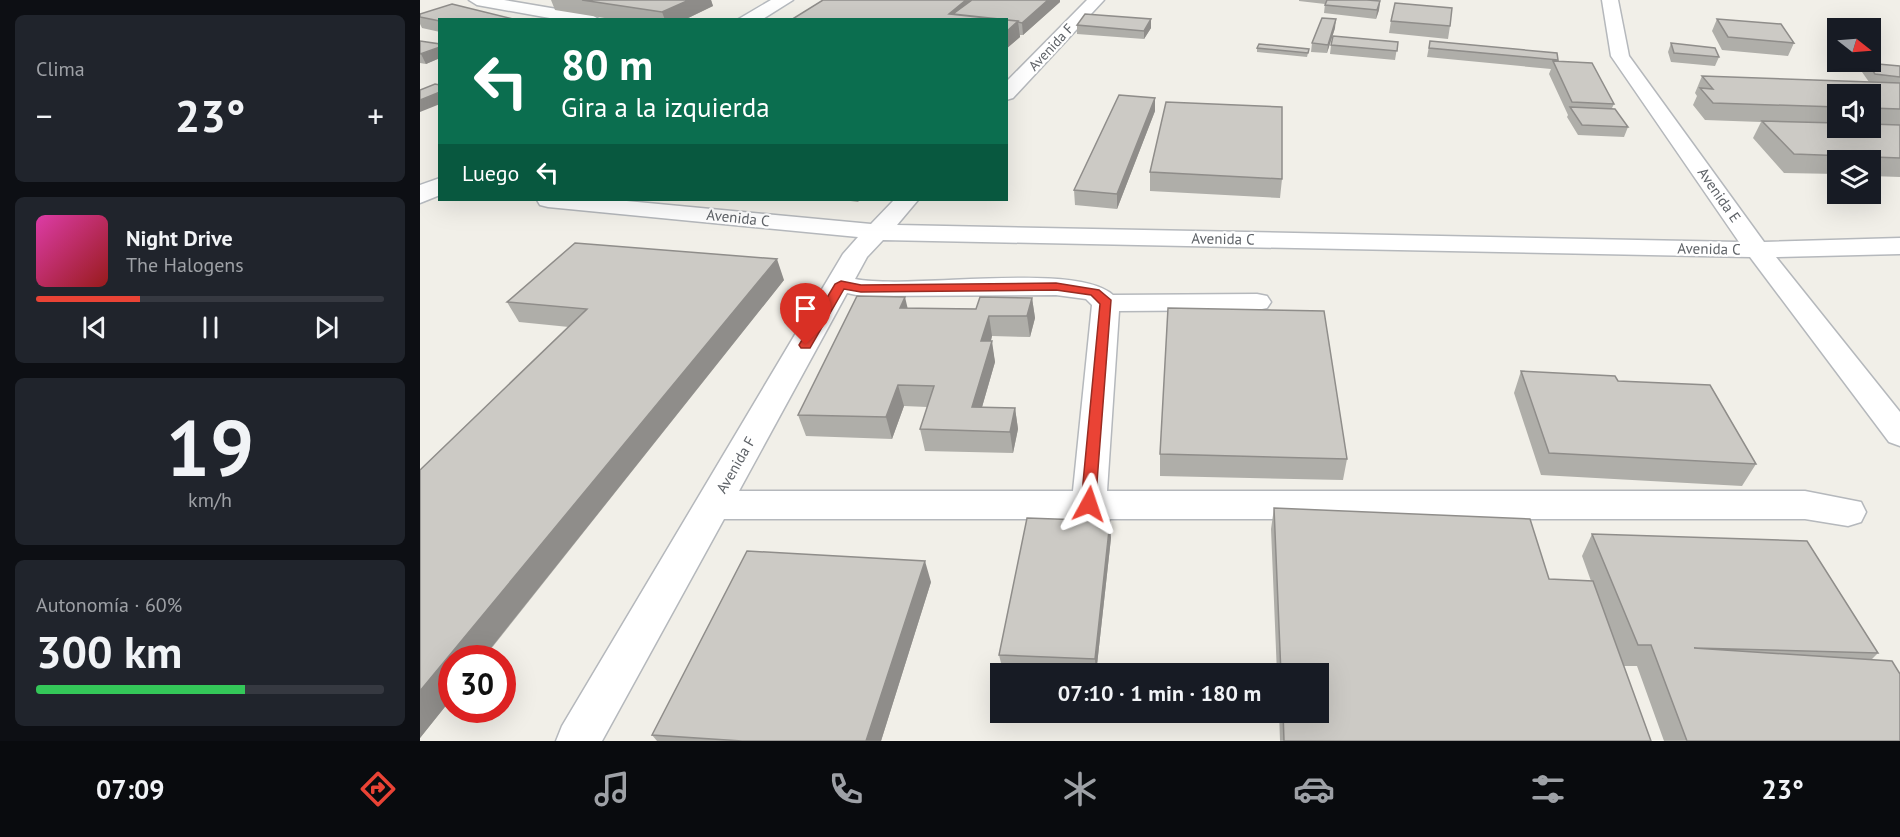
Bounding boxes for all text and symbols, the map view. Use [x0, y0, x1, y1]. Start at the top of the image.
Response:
north arrow [1827, 18, 1881, 72]
map controls [1827, 18, 1881, 204]
street label: Avenida F [1025, 20, 1077, 74]
text: 80 m [561, 37, 653, 92]
icon: left [462, 42, 540, 120]
text: Clima [36, 56, 85, 82]
button: sound [1827, 84, 1881, 138]
text: 23° [175, 86, 245, 144]
text: Gira a la izquierda [561, 90, 770, 124]
text: − [36, 94, 53, 137]
text: + [367, 94, 384, 137]
button: layers [1827, 150, 1881, 204]
icon: left [531, 156, 564, 189]
text: Luego [462, 159, 519, 187]
street label: Avenida E [1694, 164, 1745, 226]
street label: Avenida C [706, 205, 770, 230]
text: Night Drive [126, 224, 233, 252]
street label: Avenida C [1191, 228, 1255, 249]
street label: Avenida C [1677, 238, 1741, 259]
text: The Halogens [126, 252, 244, 278]
pin [780, 283, 831, 345]
icon: arrive [789, 292, 822, 325]
icon: previous [78, 311, 111, 344]
icon: pause [194, 311, 227, 344]
icon: next [310, 311, 343, 344]
text: 19 [166, 397, 254, 498]
street label: Avenida F [712, 433, 759, 497]
position arrow [1057, 472, 1121, 536]
text: km/h [188, 487, 232, 513]
text: Autonomía · 60% [36, 592, 182, 618]
text: 300 km [36, 622, 182, 680]
speed limit sign: 30 [438, 645, 516, 723]
text: 07:10 · 1 min · 180 m [1058, 679, 1261, 707]
icon: directions [357, 768, 399, 810]
icon: music [591, 768, 633, 810]
icon: phone [825, 768, 867, 810]
icon: climate [1059, 768, 1101, 810]
icon: car [1293, 768, 1335, 810]
icon: filters [1527, 768, 1569, 810]
text: 07:09 [96, 772, 165, 806]
text: 23° [1761, 772, 1804, 806]

